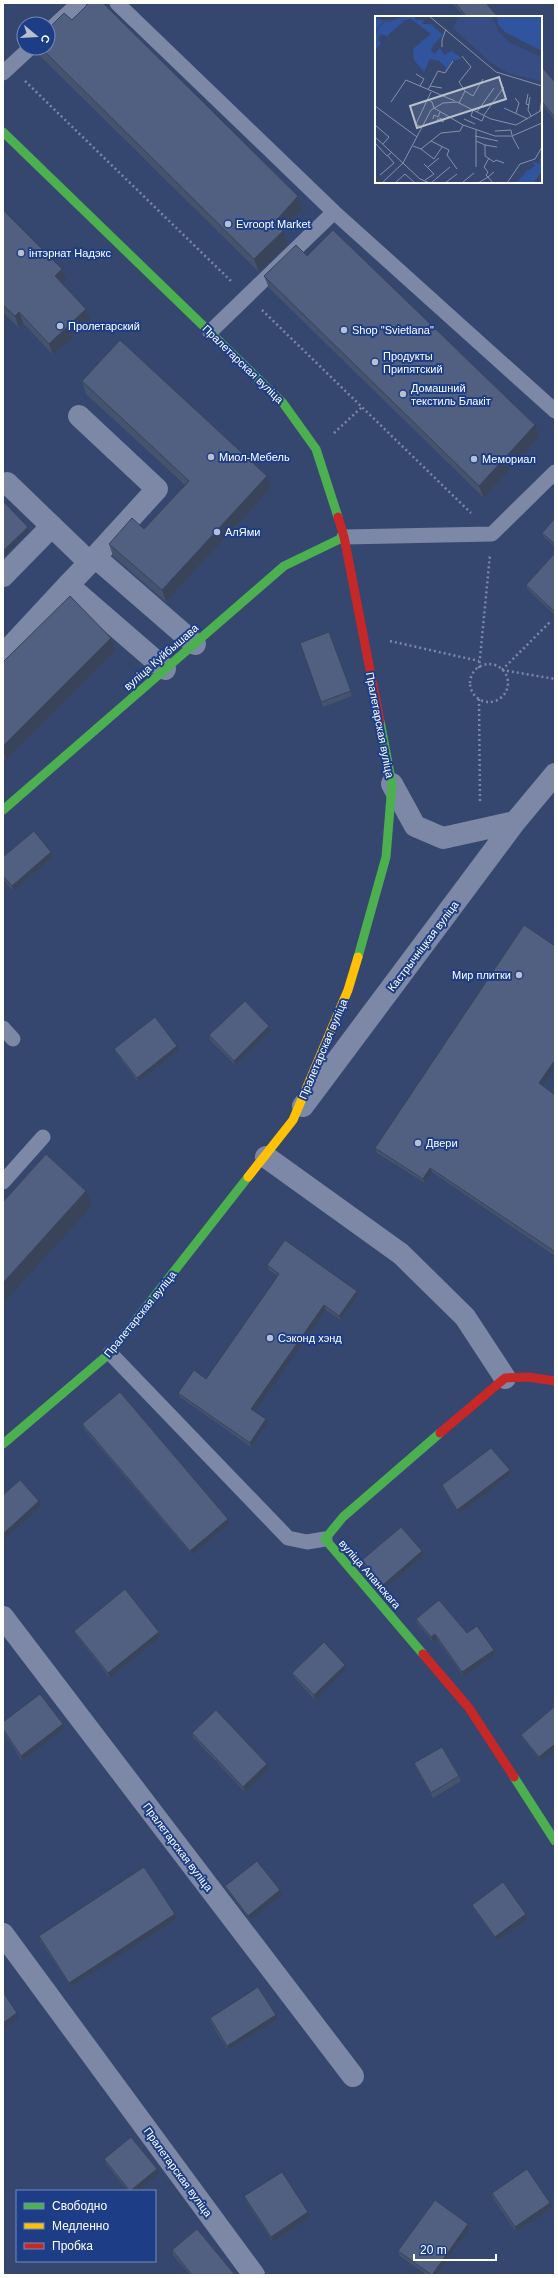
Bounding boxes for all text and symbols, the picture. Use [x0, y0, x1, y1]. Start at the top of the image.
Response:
north arrow [16, 16, 56, 56]
inset map [375, 16, 542, 183]
text: С [39, 33, 52, 45]
place label: Evroopt Market [236, 218, 311, 230]
marker: Evroopt Market [223, 219, 233, 229]
place label: інтэрнат Надэкс [29, 247, 111, 259]
marker: інтэрнат Надэкс [16, 248, 26, 258]
place label: Пролетарский [68, 320, 140, 332]
marker: Пролетарский [55, 321, 65, 331]
street label: Пралетарская вуліца [200, 322, 286, 406]
place label: Shop "Svietlana" [352, 324, 434, 336]
marker: Shop "Svietlana" [339, 325, 349, 335]
place label: Продукты Припятский [383, 350, 443, 375]
marker: Продукты Припятский [370, 357, 380, 367]
place label: Домашний текстиль Блакіт [411, 382, 491, 407]
marker: Домашний текстиль Блакіт [398, 389, 408, 399]
place label: Миол-Мебель [219, 451, 290, 463]
marker: Миол-Мебель [206, 452, 216, 462]
place label: Мемориал [482, 453, 536, 465]
marker: Мемориал [469, 454, 479, 464]
place label: АлЯми [225, 526, 260, 538]
marker: АлЯми [212, 527, 222, 537]
street label: вуліца Куйбышава [121, 621, 201, 692]
street label: Пралетарская вуліца [364, 671, 396, 780]
street label: Кастрычніцкая вуліца [385, 898, 461, 994]
place label: Мир плитки [452, 969, 511, 981]
marker: Мир плитки [514, 970, 524, 980]
street label: Пралетарская вуліца [297, 996, 350, 1101]
place label: Двери [426, 1137, 458, 1149]
marker: Двери [413, 1138, 423, 1148]
street label: Пралетарская вуліца [102, 1268, 179, 1359]
place label: Сэконд хэнд [278, 1332, 342, 1344]
marker: Сэконд хэнд [265, 1333, 275, 1343]
street label: вуліца Апанскага [337, 1537, 404, 1612]
street label: Пралетарская вуліца [141, 1801, 216, 1894]
street label: Пралетарская вуліца [142, 2125, 215, 2220]
legend [16, 2190, 156, 2262]
text: Свободно [52, 2199, 107, 2213]
text: Медленно [52, 2219, 109, 2233]
scale bar [414, 2236, 496, 2262]
text: Пробка [52, 2239, 93, 2253]
text: 20 m [420, 2243, 447, 2257]

